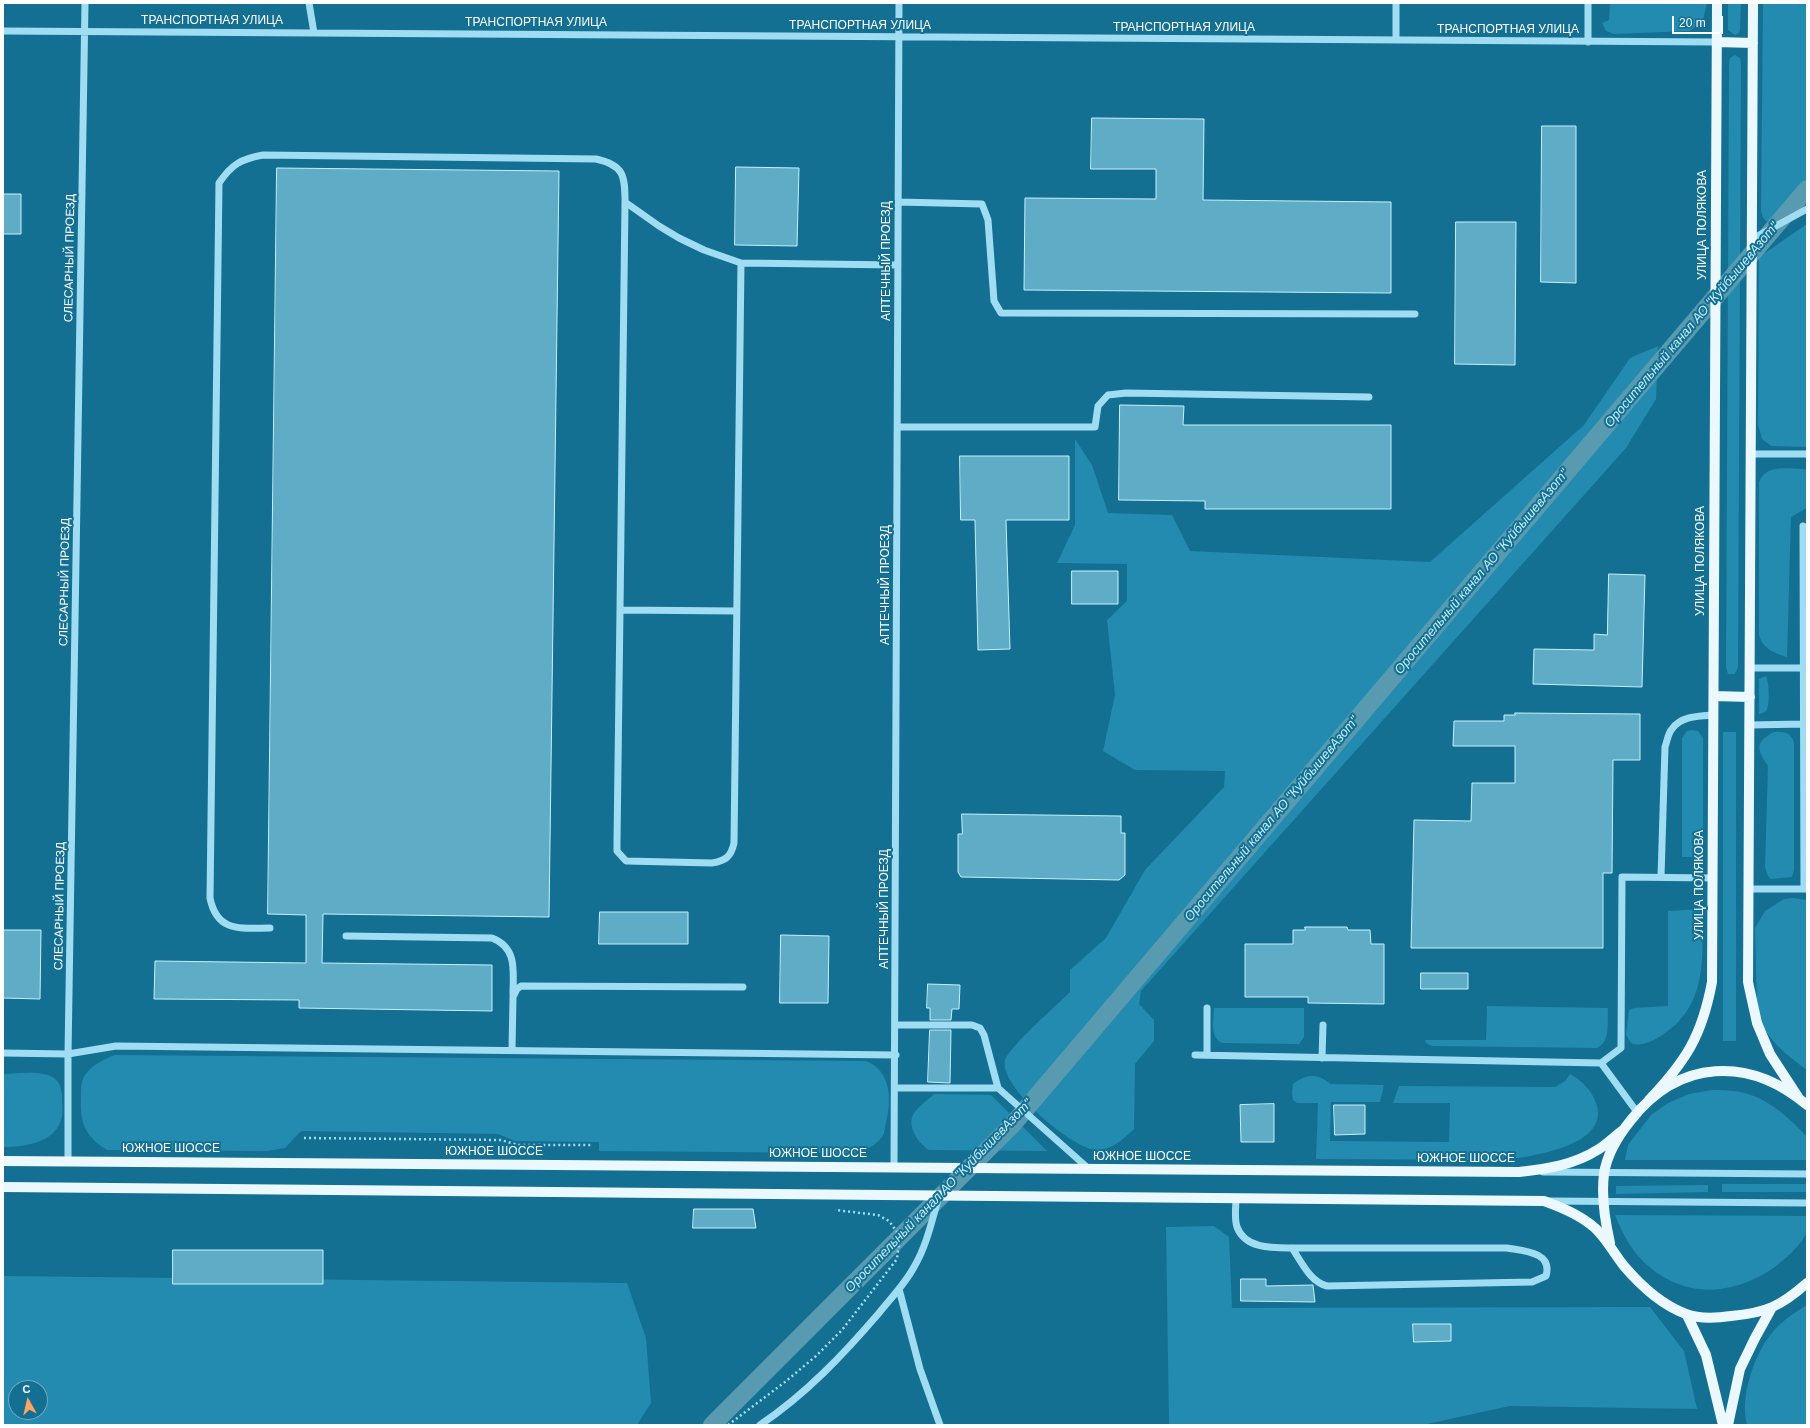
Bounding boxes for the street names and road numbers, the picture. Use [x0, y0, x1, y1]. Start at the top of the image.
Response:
street label: ТРАНСПОРТНАЯ УЛИЦА [141, 14, 283, 28]
street label: ТРАНСПОРТНАЯ УЛИЦА [465, 16, 607, 30]
street label: ТРАНСПОРТНАЯ УЛИЦА [789, 19, 931, 33]
street label: ТРАНСПОРТНАЯ УЛИЦА [1113, 21, 1255, 35]
street label: ТРАНСПОРТНАЯ УЛИЦА [1437, 23, 1579, 37]
street label: УЛИЦА ПОЛЯКОВА [1696, 170, 1710, 280]
street label: СЛЕСАРНЫЙ ПРОЕЗД [62, 194, 78, 322]
street label: АПТЕЧНЫЙ ПРОЕЗД [880, 201, 894, 321]
street label: УЛИЦА ПОЛЯКОВА [1694, 506, 1708, 616]
street label: СЛЕСАРНЫЙ ПРОЕЗД [57, 518, 73, 646]
street label: АПТЕЧНЫЙ ПРОЕЗД [879, 525, 893, 645]
street label: УЛИЦА ПОЛЯКОВА [1693, 830, 1707, 940]
street label: СЛЕСАРНЫЙ ПРОЕЗД [52, 842, 68, 970]
street label: АПТЕЧНЫЙ ПРОЕЗД [878, 849, 892, 969]
street label: ЮЖНОЕ ШОССЕ [122, 1142, 220, 1156]
street label: ЮЖНОЕ ШОССЕ [445, 1145, 543, 1159]
street label: ЮЖНОЕ ШОССЕ [769, 1147, 867, 1161]
street label: ЮЖНОЕ ШОССЕ [1093, 1150, 1191, 1164]
street label: ЮЖНОЕ ШОССЕ [1417, 1152, 1515, 1166]

